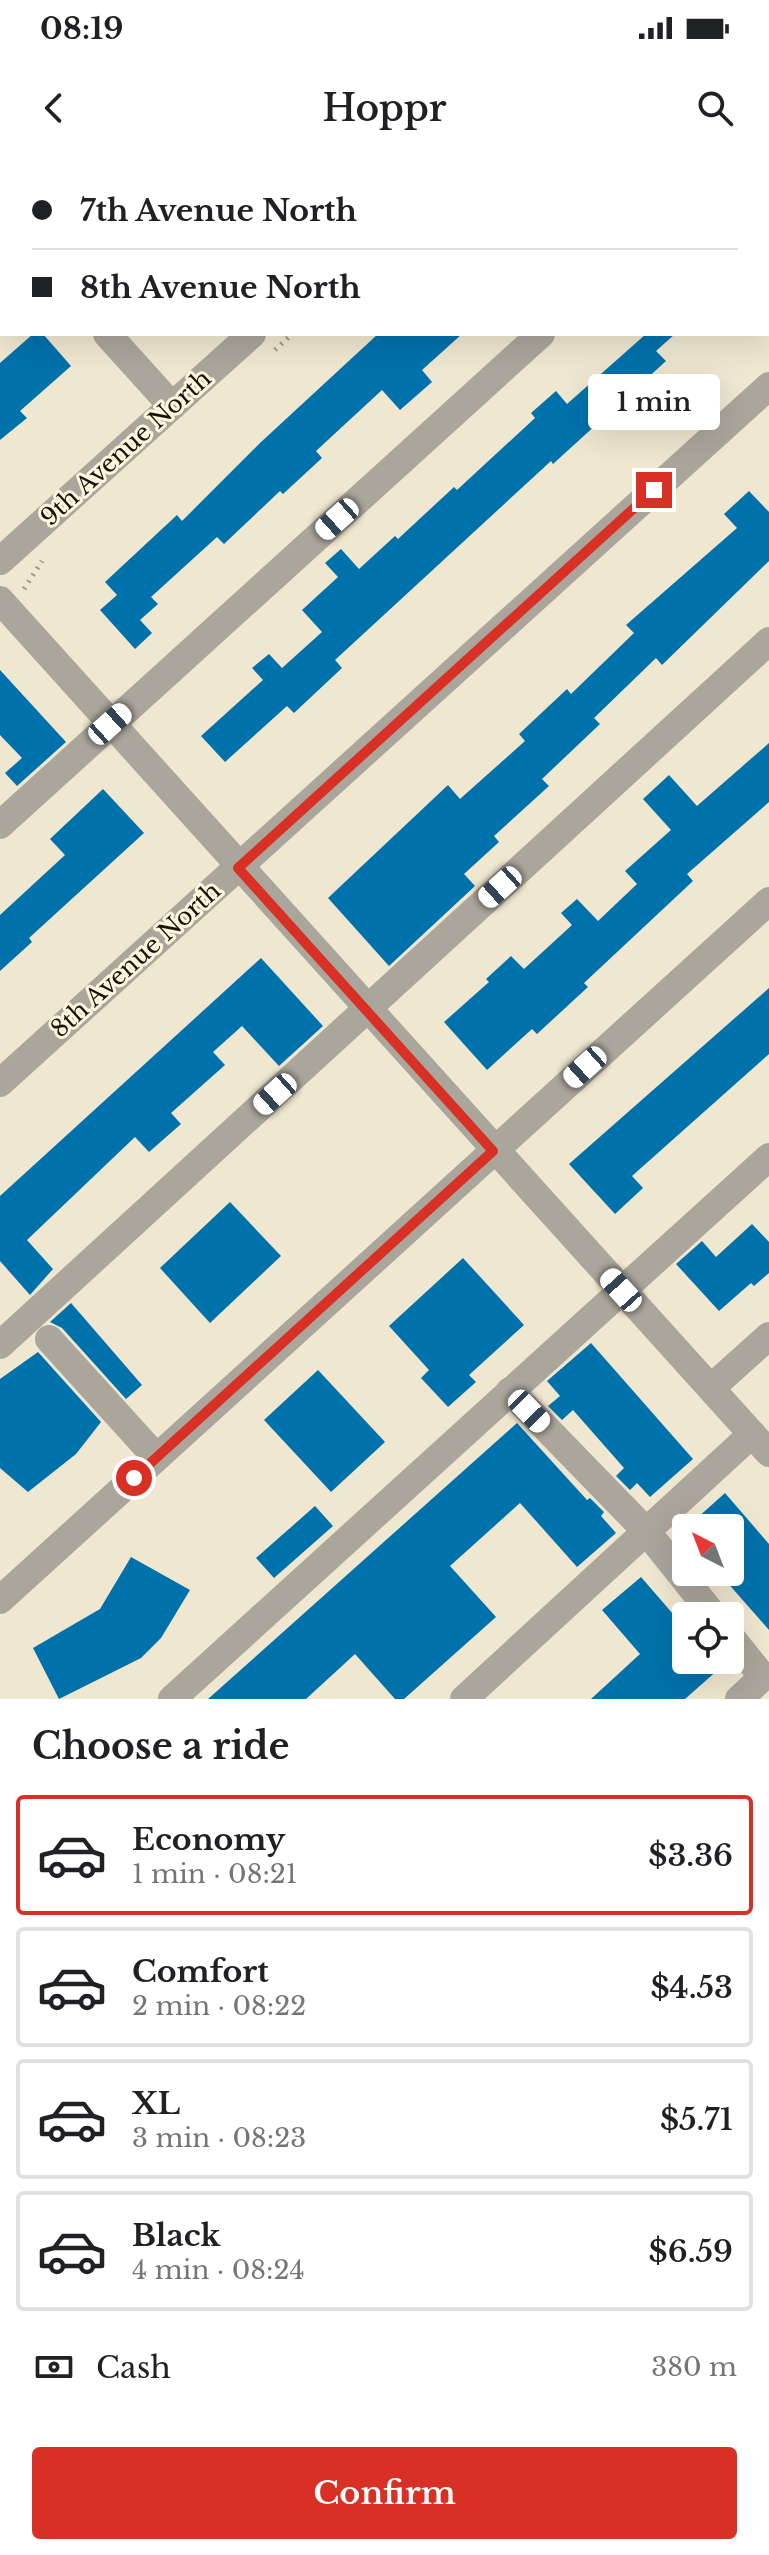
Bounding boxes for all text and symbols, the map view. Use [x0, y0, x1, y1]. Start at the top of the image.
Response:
text: 08:19 [40, 10, 124, 47]
icon: back [32, 86, 76, 130]
text: Hoppr [322, 86, 447, 131]
icon: search [693, 86, 737, 130]
text: 7th Avenue North [80, 192, 357, 229]
text: 8th Avenue North [80, 269, 361, 306]
street label: 9th Avenue North [35, 364, 217, 532]
callout: 1 min [588, 374, 720, 430]
text: 1 min [617, 386, 691, 418]
route end [636, 472, 672, 508]
car [311, 494, 363, 544]
car [84, 699, 136, 749]
car [474, 862, 526, 912]
street label: 8th Avenue North [45, 876, 226, 1043]
car [559, 1042, 611, 1092]
car [249, 1069, 301, 1119]
car [596, 1264, 646, 1316]
car [504, 1385, 554, 1437]
route start [116, 1460, 152, 1496]
north arrow [672, 1514, 744, 1586]
map controls [672, 1514, 744, 1674]
button: locate [672, 1602, 744, 1674]
text: Choose a ride [32, 1724, 289, 1769]
icon: car [36, 1819, 108, 1891]
text: Economy [132, 1821, 285, 1858]
text: $3.36 [648, 1837, 733, 1874]
text: 1 min · 08:21 [132, 1858, 297, 1890]
icon: car [36, 1951, 108, 2023]
text: Comfort [132, 1953, 269, 1990]
text: $4.53 [650, 1969, 733, 2006]
text: 2 min · 08:22 [132, 1990, 306, 2022]
icon: car [36, 2083, 108, 2155]
text: XL [132, 2085, 180, 2122]
text: $5.71 [660, 2101, 733, 2138]
text: 3 min · 08:23 [132, 2122, 306, 2154]
icon: car [36, 2215, 108, 2287]
text: Black [132, 2217, 220, 2254]
text: $6.59 [649, 2233, 733, 2270]
text: 4 min · 08:24 [132, 2254, 305, 2286]
icon: cash [32, 2345, 76, 2389]
text: Cash [96, 2349, 171, 2386]
text: 380 m [651, 2351, 737, 2383]
button: Confirm [32, 2447, 737, 2539]

